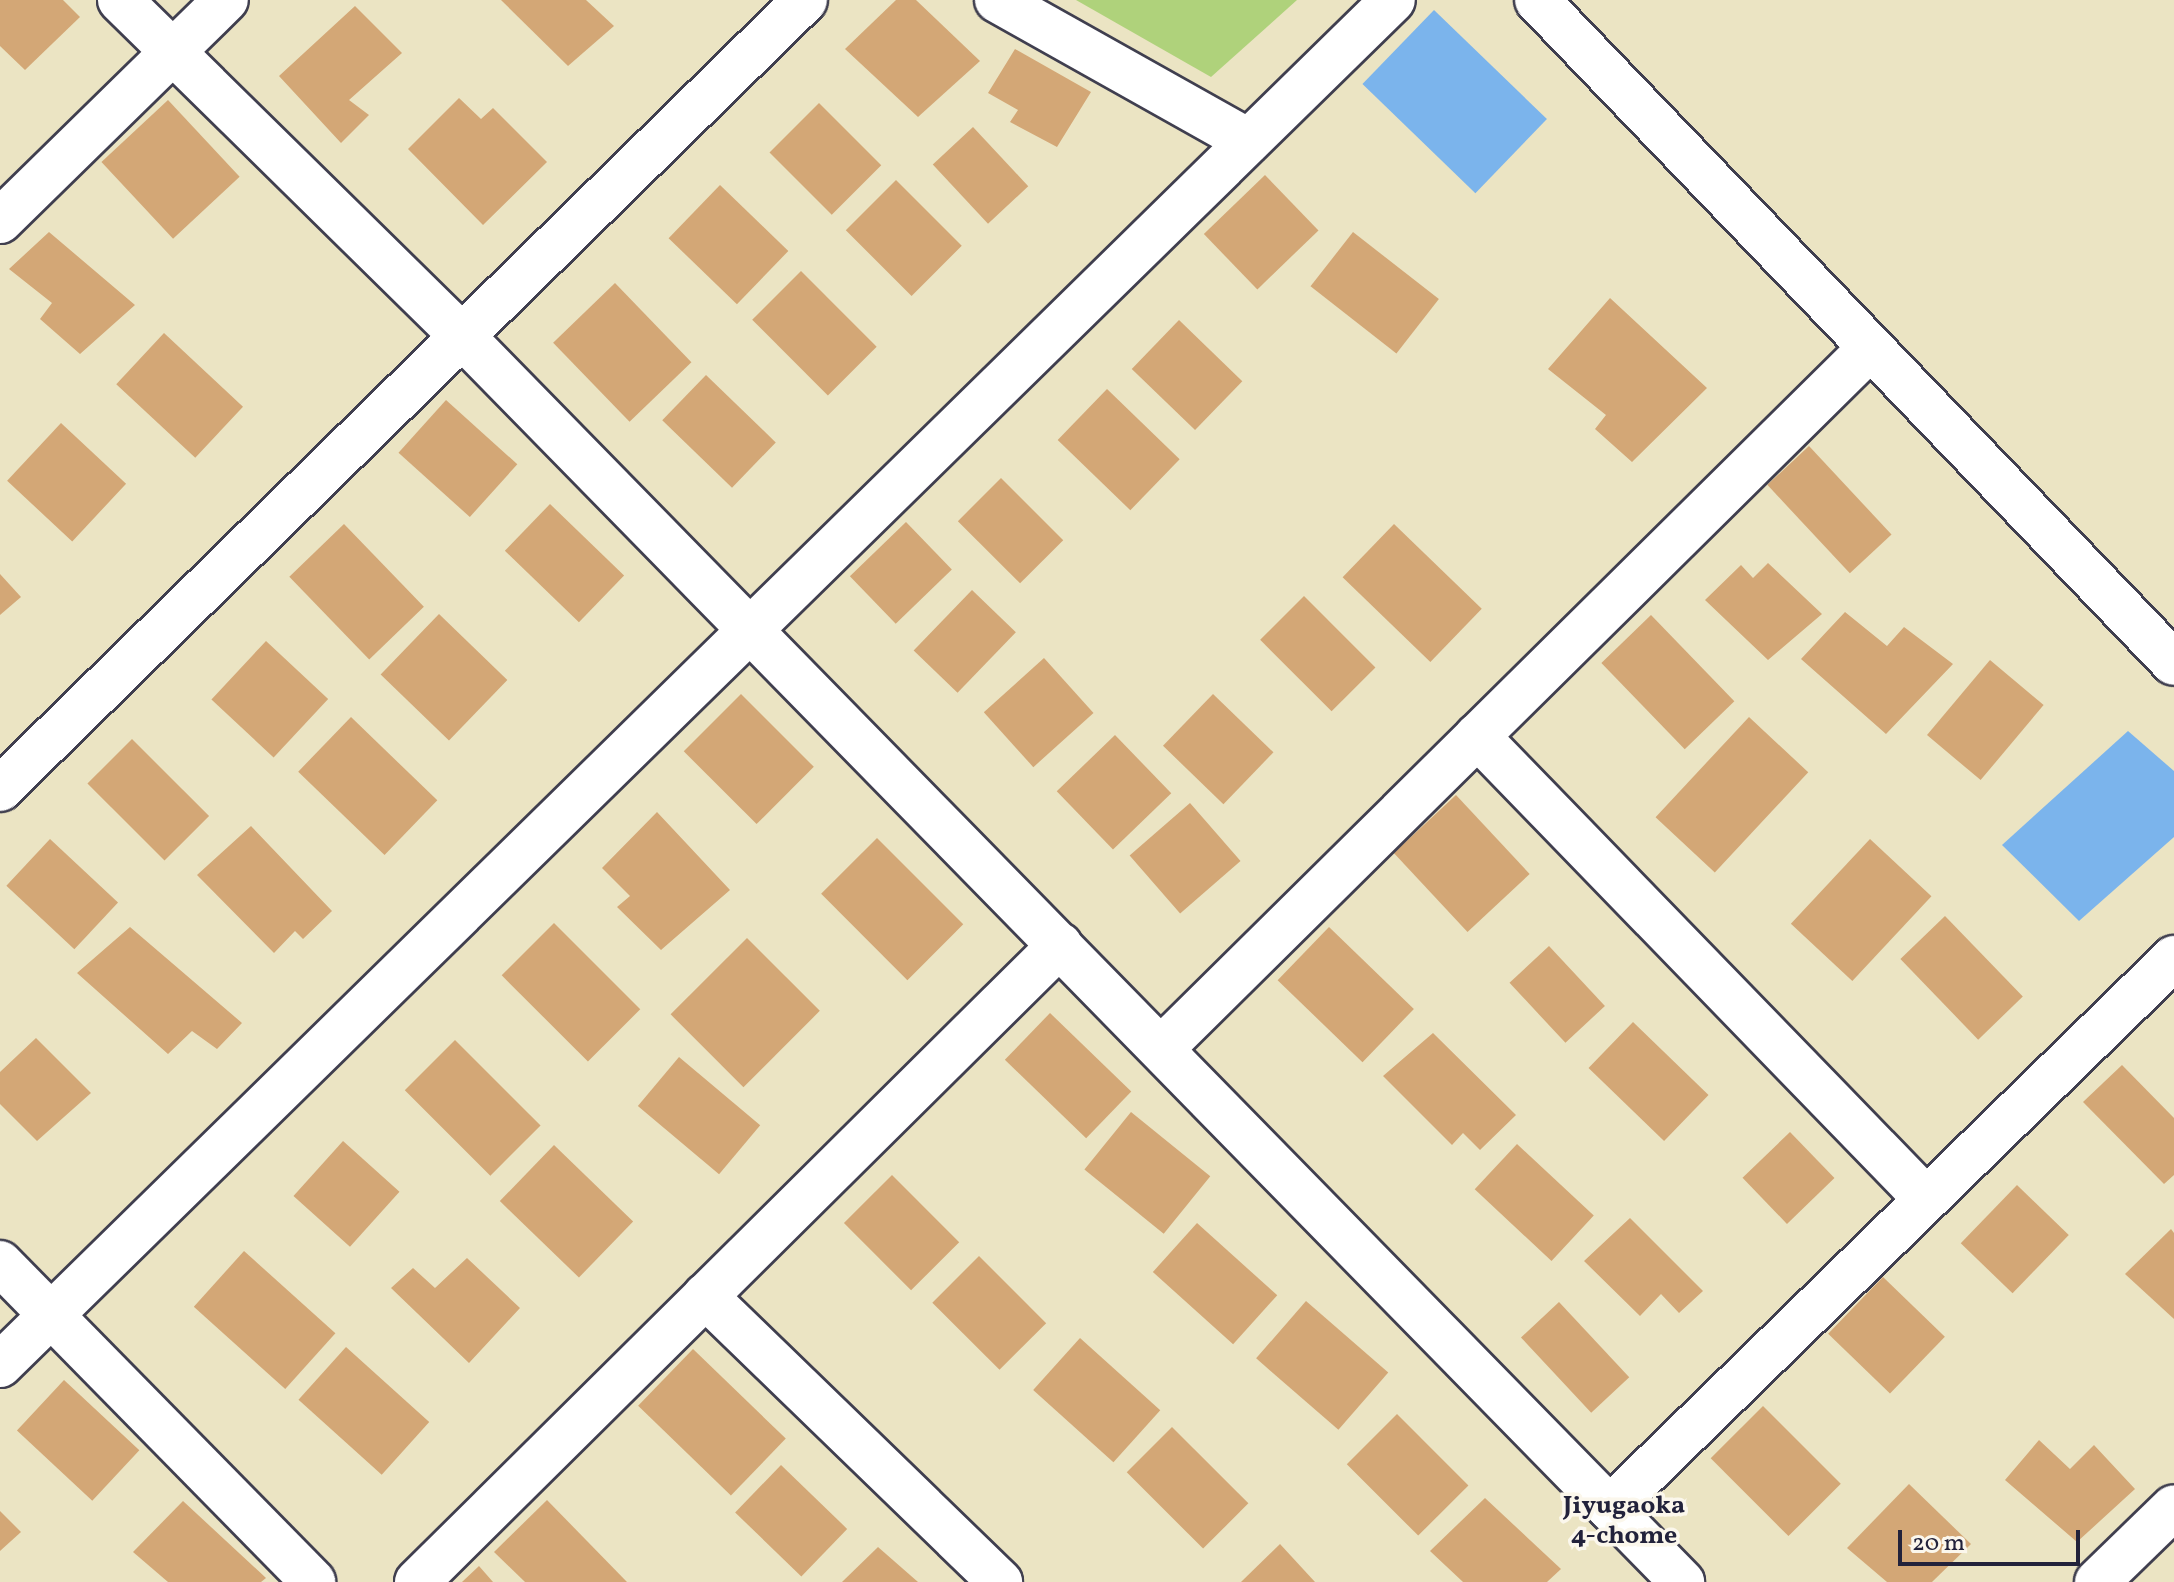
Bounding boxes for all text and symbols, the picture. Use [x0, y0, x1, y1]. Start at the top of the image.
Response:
district label: Jiyugaoka 4-chome [1563, 1491, 1685, 1552]
scale bar [1902, 1514, 2084, 1564]
text: 20 m [1912, 1527, 1965, 1561]

